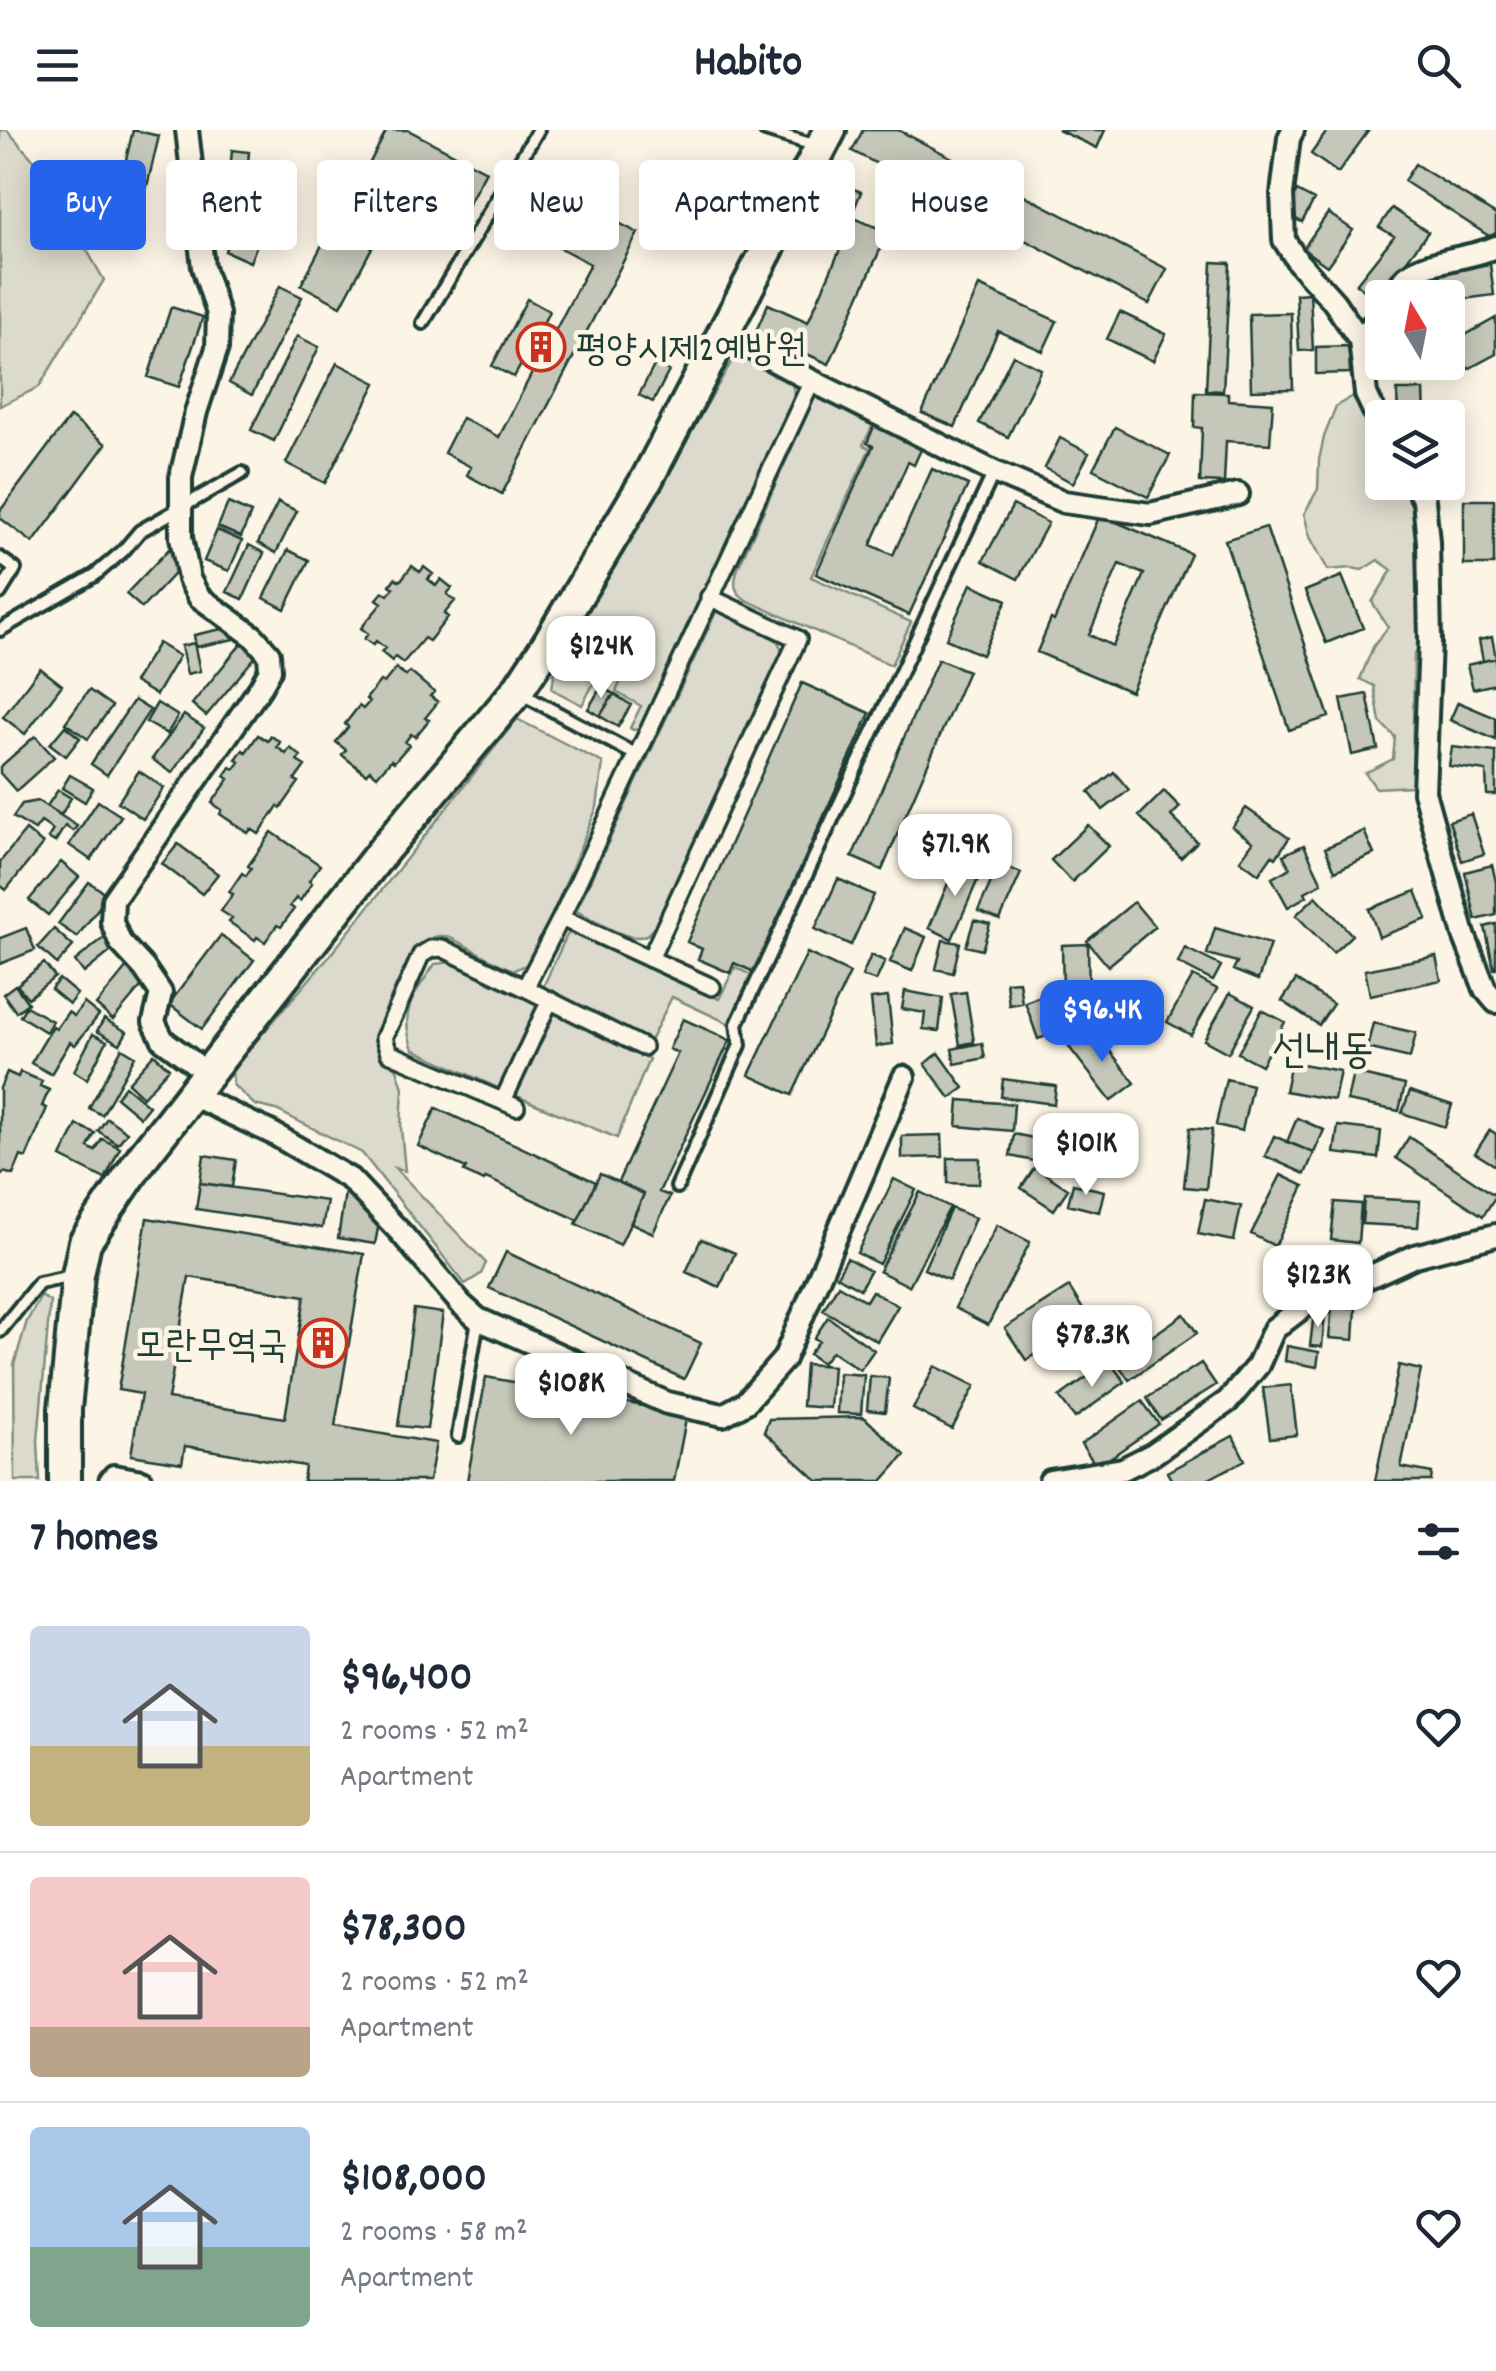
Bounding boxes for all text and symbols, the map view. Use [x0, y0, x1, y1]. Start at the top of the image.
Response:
text: Habito [694, 33, 802, 97]
icon: menu [30, 38, 85, 93]
icon: search [1411, 38, 1466, 93]
chip: Buy [30, 160, 146, 250]
chip: Rent [166, 160, 297, 250]
chip: Filters [317, 160, 474, 250]
chip: New [494, 160, 619, 250]
chip: Apartment [639, 160, 855, 250]
chip: House [875, 160, 1024, 250]
north arrow [1365, 280, 1465, 380]
map controls [1365, 280, 1465, 500]
building icon: 평양시제2예방원 [515, 321, 567, 373]
place label: 평양시제2예방원 [576, 325, 807, 380]
button: layers [1365, 400, 1465, 500]
pin: $124K [531, 616, 671, 701]
text: $124K [568, 625, 634, 671]
pin: $71.9K [874, 814, 1036, 899]
text: $71.9K [920, 823, 990, 869]
pin: $96.4K [1021, 980, 1183, 1065]
text: $96.4K [1062, 989, 1142, 1035]
district label: 선내동 [1272, 1024, 1374, 1084]
pin: $101K [1016, 1113, 1156, 1198]
text: $101K [1055, 1122, 1117, 1168]
pin: $123K [1248, 1245, 1388, 1330]
text: $123K [1285, 1254, 1351, 1300]
pin: $78.3K [1011, 1305, 1173, 1390]
text: $78.3K [1054, 1314, 1130, 1360]
building icon: 모란무역국 [297, 1317, 349, 1369]
place label: 모란무역국 [135, 1321, 288, 1376]
pin: $108K [501, 1353, 641, 1438]
text: $108K [537, 1362, 605, 1408]
text: 7 homes [30, 1511, 159, 1571]
icon: filters [1411, 1514, 1466, 1569]
text: $96,400 [340, 1650, 472, 1710]
icon: home [110, 1666, 230, 1786]
icon: heart [1411, 1699, 1466, 1754]
text: 2 rooms · 52 m² [340, 1710, 529, 1756]
text: Apartment [340, 1756, 474, 1802]
text: $78,300 [340, 1901, 467, 1961]
icon: home [110, 1917, 230, 2037]
icon: heart [1411, 1950, 1466, 2005]
text: 2 rooms · 52 m² [340, 1961, 529, 2007]
text: Apartment [340, 2007, 474, 2053]
text: $108,000 [340, 2151, 487, 2211]
icon: home [110, 2167, 230, 2287]
icon: heart [1411, 2200, 1466, 2255]
text: 2 rooms · 58 m² [340, 2211, 528, 2257]
text: Apartment [340, 2257, 474, 2303]

